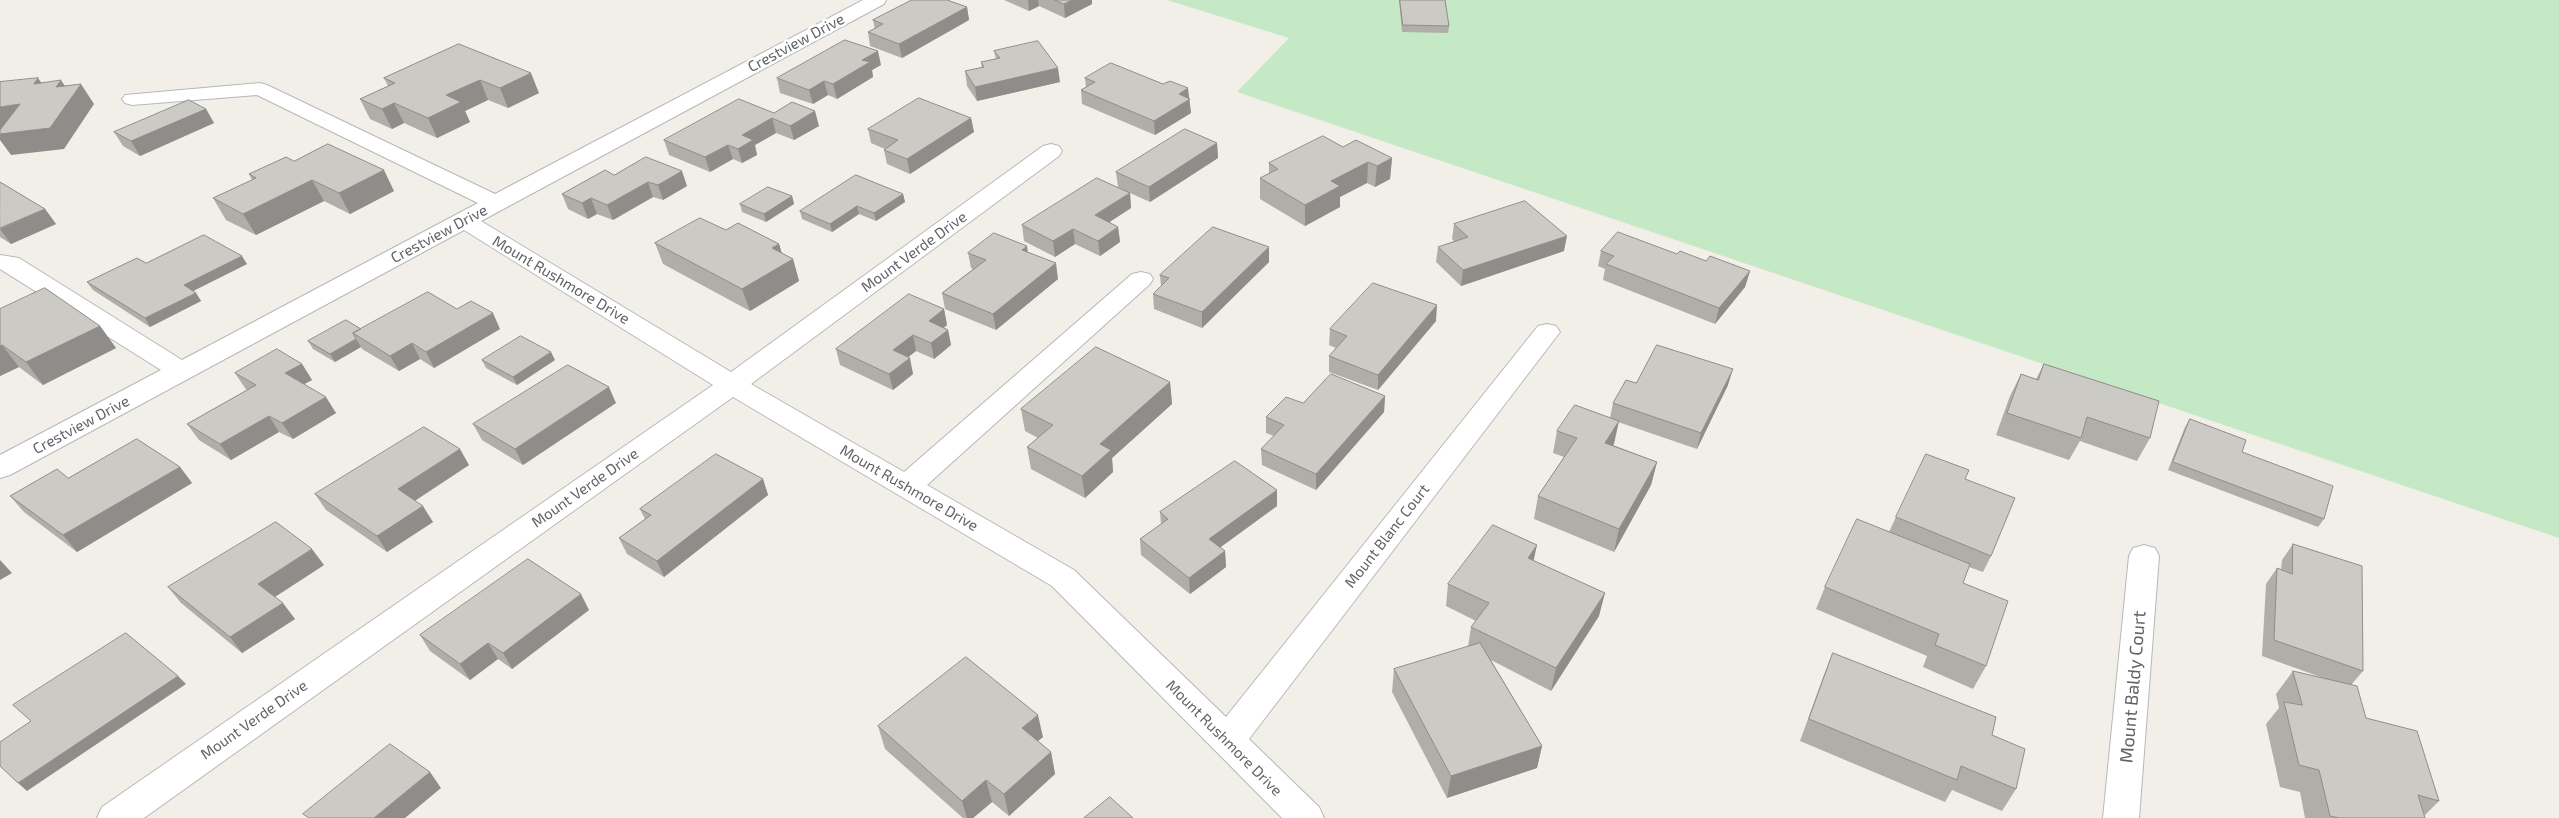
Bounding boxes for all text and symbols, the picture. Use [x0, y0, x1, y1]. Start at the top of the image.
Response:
street label: Crestview Drive [745, 10, 847, 76]
street label: Crestview Drive [388, 201, 490, 267]
street label: Mount Verde Drive [858, 208, 970, 296]
street label: Mount Rushmore Drive [489, 232, 633, 328]
street label: Crestview Drive [30, 392, 132, 458]
street label: Mount Rushmore Drive [837, 441, 981, 535]
street label: Mount Verde Drive [528, 444, 642, 532]
street label: Mount Blanc Court [1341, 481, 1433, 591]
street label: Mount Baldy Court [2116, 610, 2150, 764]
street label: Mount Verde Drive [197, 676, 311, 764]
street label: Mount Rushmore Drive [1162, 676, 1286, 800]

